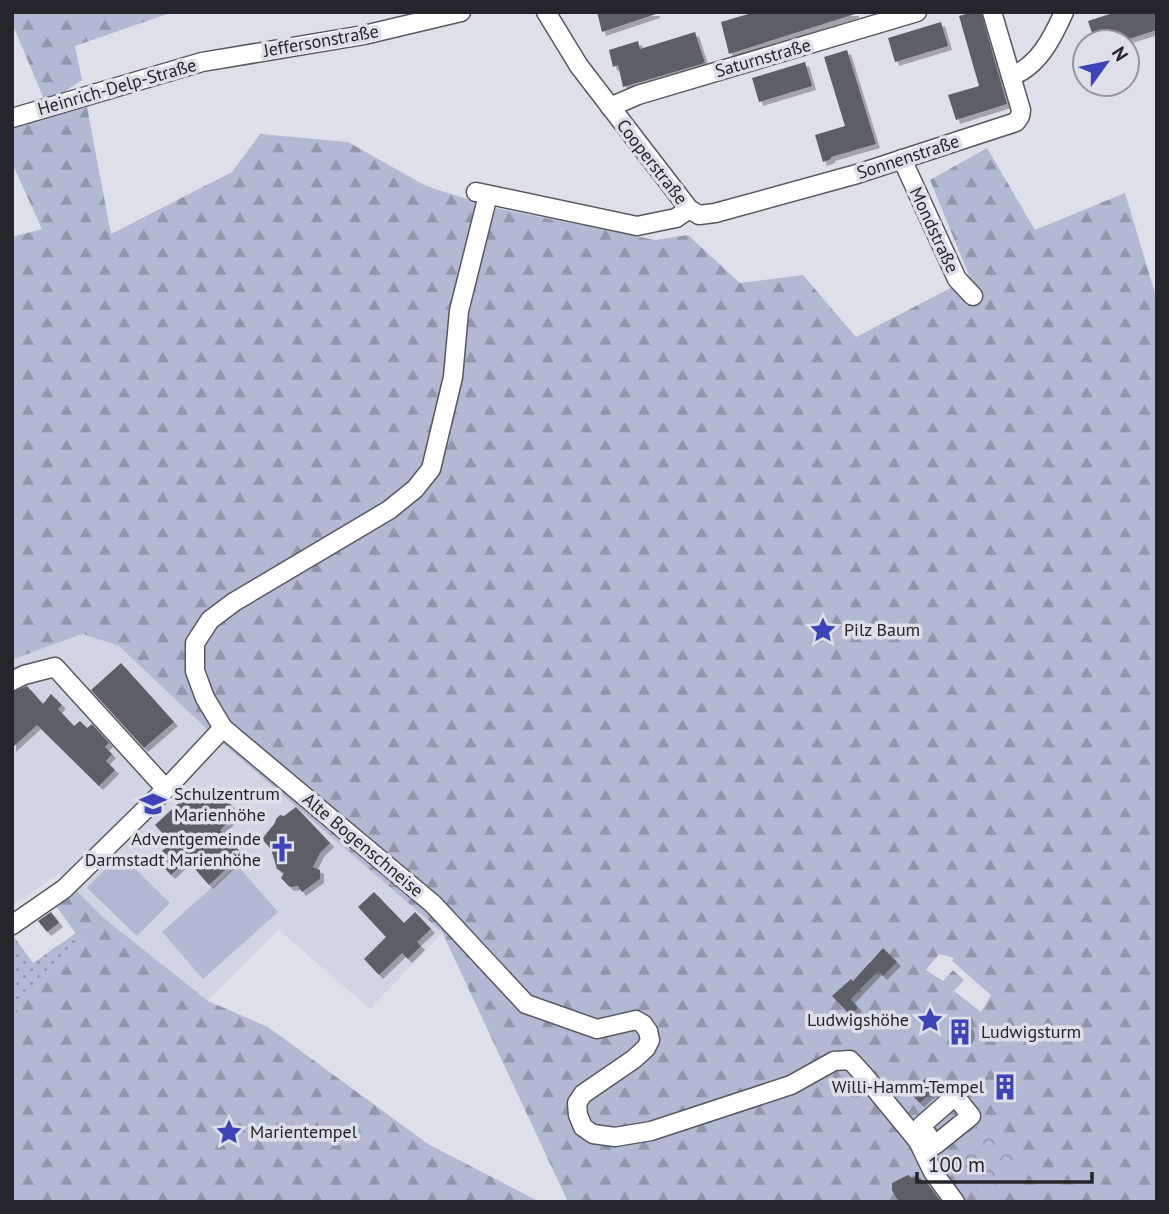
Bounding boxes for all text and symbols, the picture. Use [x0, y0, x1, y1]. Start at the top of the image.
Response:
street label: Jeffersonstraße [261, 19, 380, 62]
north arrow [1071, 28, 1141, 98]
street label: Saturnstraße [712, 33, 814, 82]
text: N [1107, 42, 1134, 66]
street label: Heinrich-Delp-Straße [35, 53, 199, 120]
street label: Cooperstraße [612, 114, 693, 209]
street label: Sonnenstraße [854, 129, 962, 184]
street label: Mondstraße [905, 183, 964, 276]
place icon: Pilz Baum [808, 615, 838, 645]
place label: Pilz Baum [844, 618, 920, 641]
place label: Schulzentrum Marienhöhe [174, 782, 280, 826]
street label: Alte Bogenschneise [298, 787, 428, 902]
school or university icon: Schulzentrum Marienhöhe [138, 789, 168, 819]
place label: Adventgemeinde Darmstadt Marienhöhe [85, 827, 261, 871]
church icon: Adventgemeinde Darmstadt Marienhöhe [267, 834, 297, 864]
place icon: Ludwigshöhe [915, 1005, 945, 1035]
place label: Ludwigshöhe [807, 1008, 909, 1031]
building icon: Ludwigsturm [945, 1017, 975, 1047]
place label: Ludwigsturm [981, 1020, 1081, 1043]
building icon: Willi-Hamm-Tempel [990, 1072, 1020, 1102]
place label: Willi-Hamm-Tempel [832, 1075, 985, 1098]
place icon: Marientempel [214, 1117, 244, 1147]
place label: Marientempel [250, 1120, 358, 1143]
scale bar [917, 1140, 1092, 1184]
text: 100 m [928, 1151, 985, 1178]

